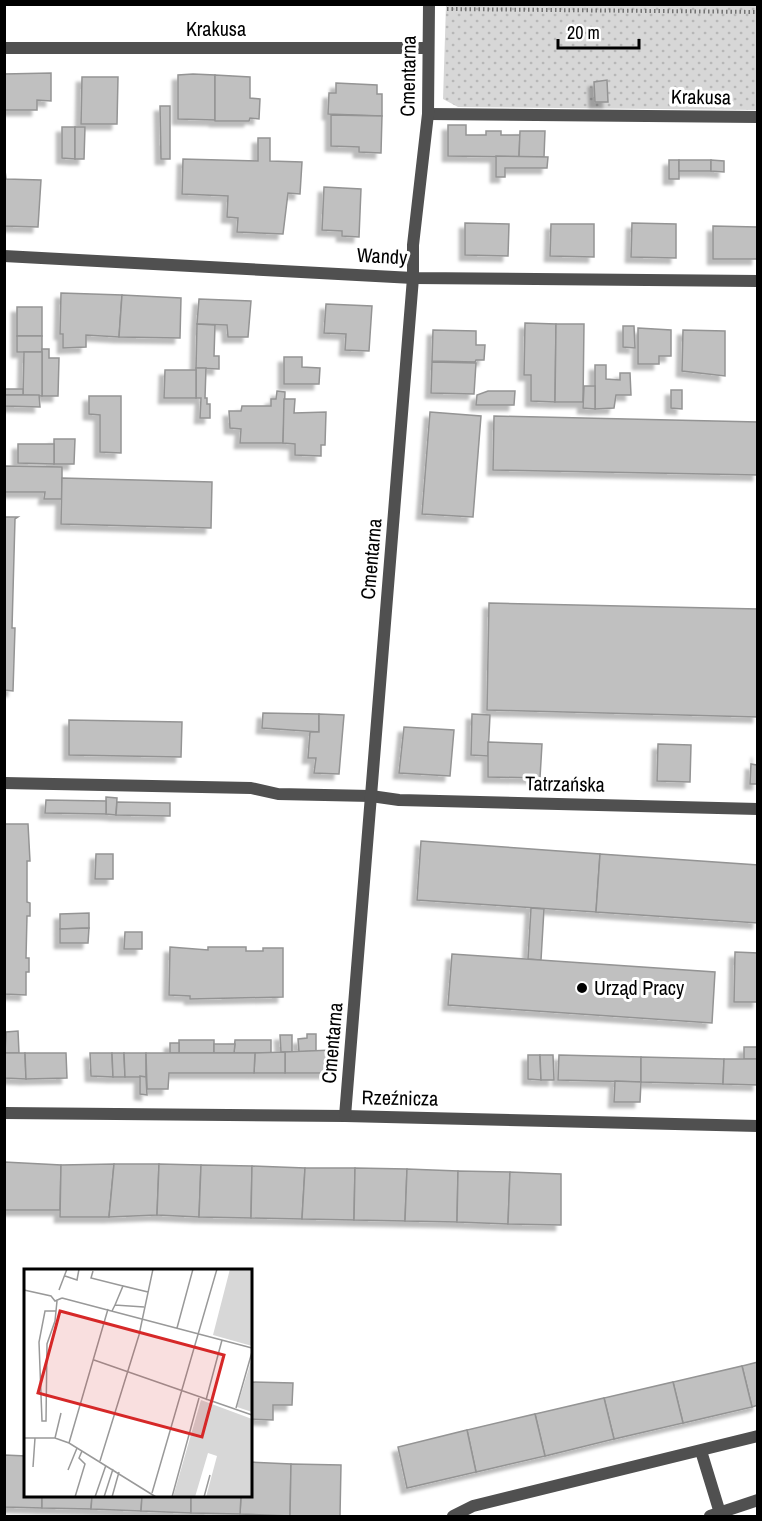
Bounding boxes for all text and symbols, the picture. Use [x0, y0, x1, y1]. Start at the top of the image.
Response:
scale bar [558, 12, 639, 50]
street label: Krakusa [186, 15, 246, 42]
text: 20 m [567, 20, 600, 45]
street label: Cmentarna [393, 35, 422, 117]
street label: Krakusa [671, 82, 731, 111]
street label: Wandy [356, 241, 409, 270]
street label: Cmentarna [354, 517, 387, 601]
street label: Tatrzańska [525, 769, 605, 798]
place label: Urząd Pracy [594, 974, 685, 1001]
marker: Urząd Pracy [575, 981, 589, 995]
street label: Cmentarna [315, 1001, 348, 1085]
street label: Rzeźnicza [361, 1083, 439, 1112]
inset map [24, 1269, 252, 1497]

